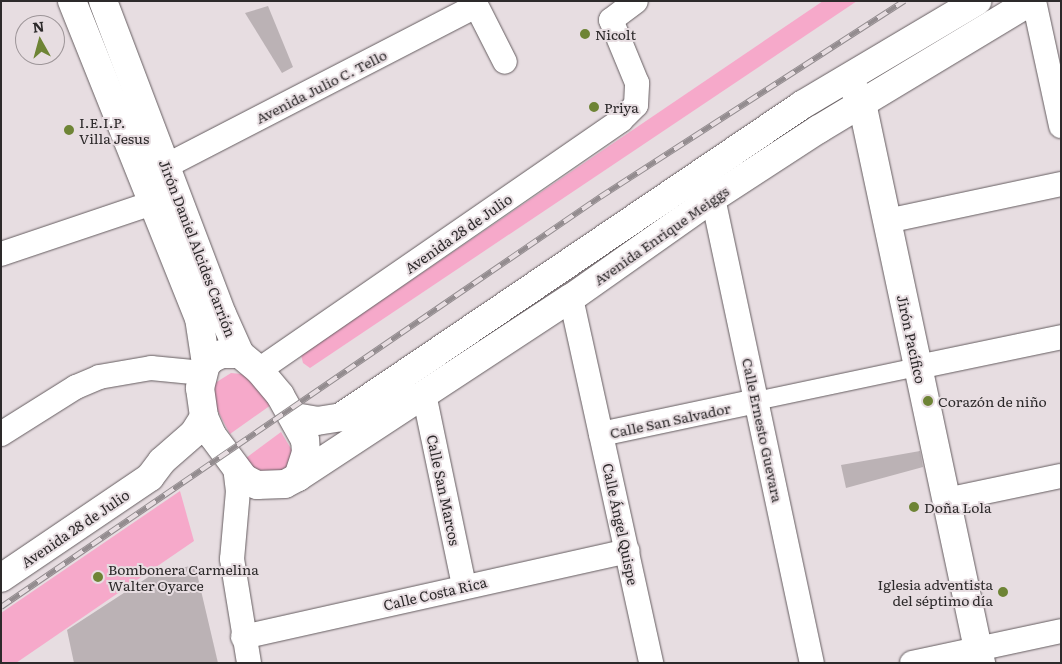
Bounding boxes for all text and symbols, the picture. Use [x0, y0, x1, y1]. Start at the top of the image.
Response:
north arrow [15, 15, 65, 65]
text: N [31, 15, 45, 37]
place label: Nicolt [595, 26, 636, 42]
marker: Nicolt [579, 28, 591, 40]
street label: Avenida Julio C. Tello [253, 46, 389, 126]
place label: Priya [604, 99, 639, 115]
marker: Priya [588, 101, 600, 113]
place label: I.E.I.P. Villa Jesus [79, 114, 149, 146]
marker: I.E.I.P. Villa Jesus [63, 124, 75, 136]
street label: Jirón Daniel Alcides Carrión [156, 157, 240, 339]
street label: Avenida Enrique Meiggs [590, 182, 732, 288]
street label: Avenida 28 de Julio [401, 190, 515, 276]
street label: Jirón Pacífico [894, 293, 930, 385]
street label: Calle Ernesto Guevara [739, 356, 787, 504]
place label: Corazón de niño [938, 393, 1047, 409]
marker: Corazón de niño [922, 395, 934, 407]
street label: Calle San Salvador [608, 399, 732, 441]
street label: Calle San Marcos [424, 433, 464, 547]
street label: Calle Ángel Quispe [600, 461, 642, 587]
street label: Avenida 28 de Julio [18, 486, 132, 570]
place label: Doña Lola [924, 499, 992, 515]
marker: Doña Lola [908, 501, 920, 513]
place label: Bombonera Carmelina Walter Oyarce [108, 561, 259, 594]
marker: Bombonera Carmelina Walter Oyarce [92, 571, 104, 583]
street label: Calle Costa Rica [382, 573, 488, 613]
place label: Iglesia adventista del séptimo día [878, 576, 993, 608]
marker: Iglesia adventista del séptimo día [997, 586, 1009, 598]

